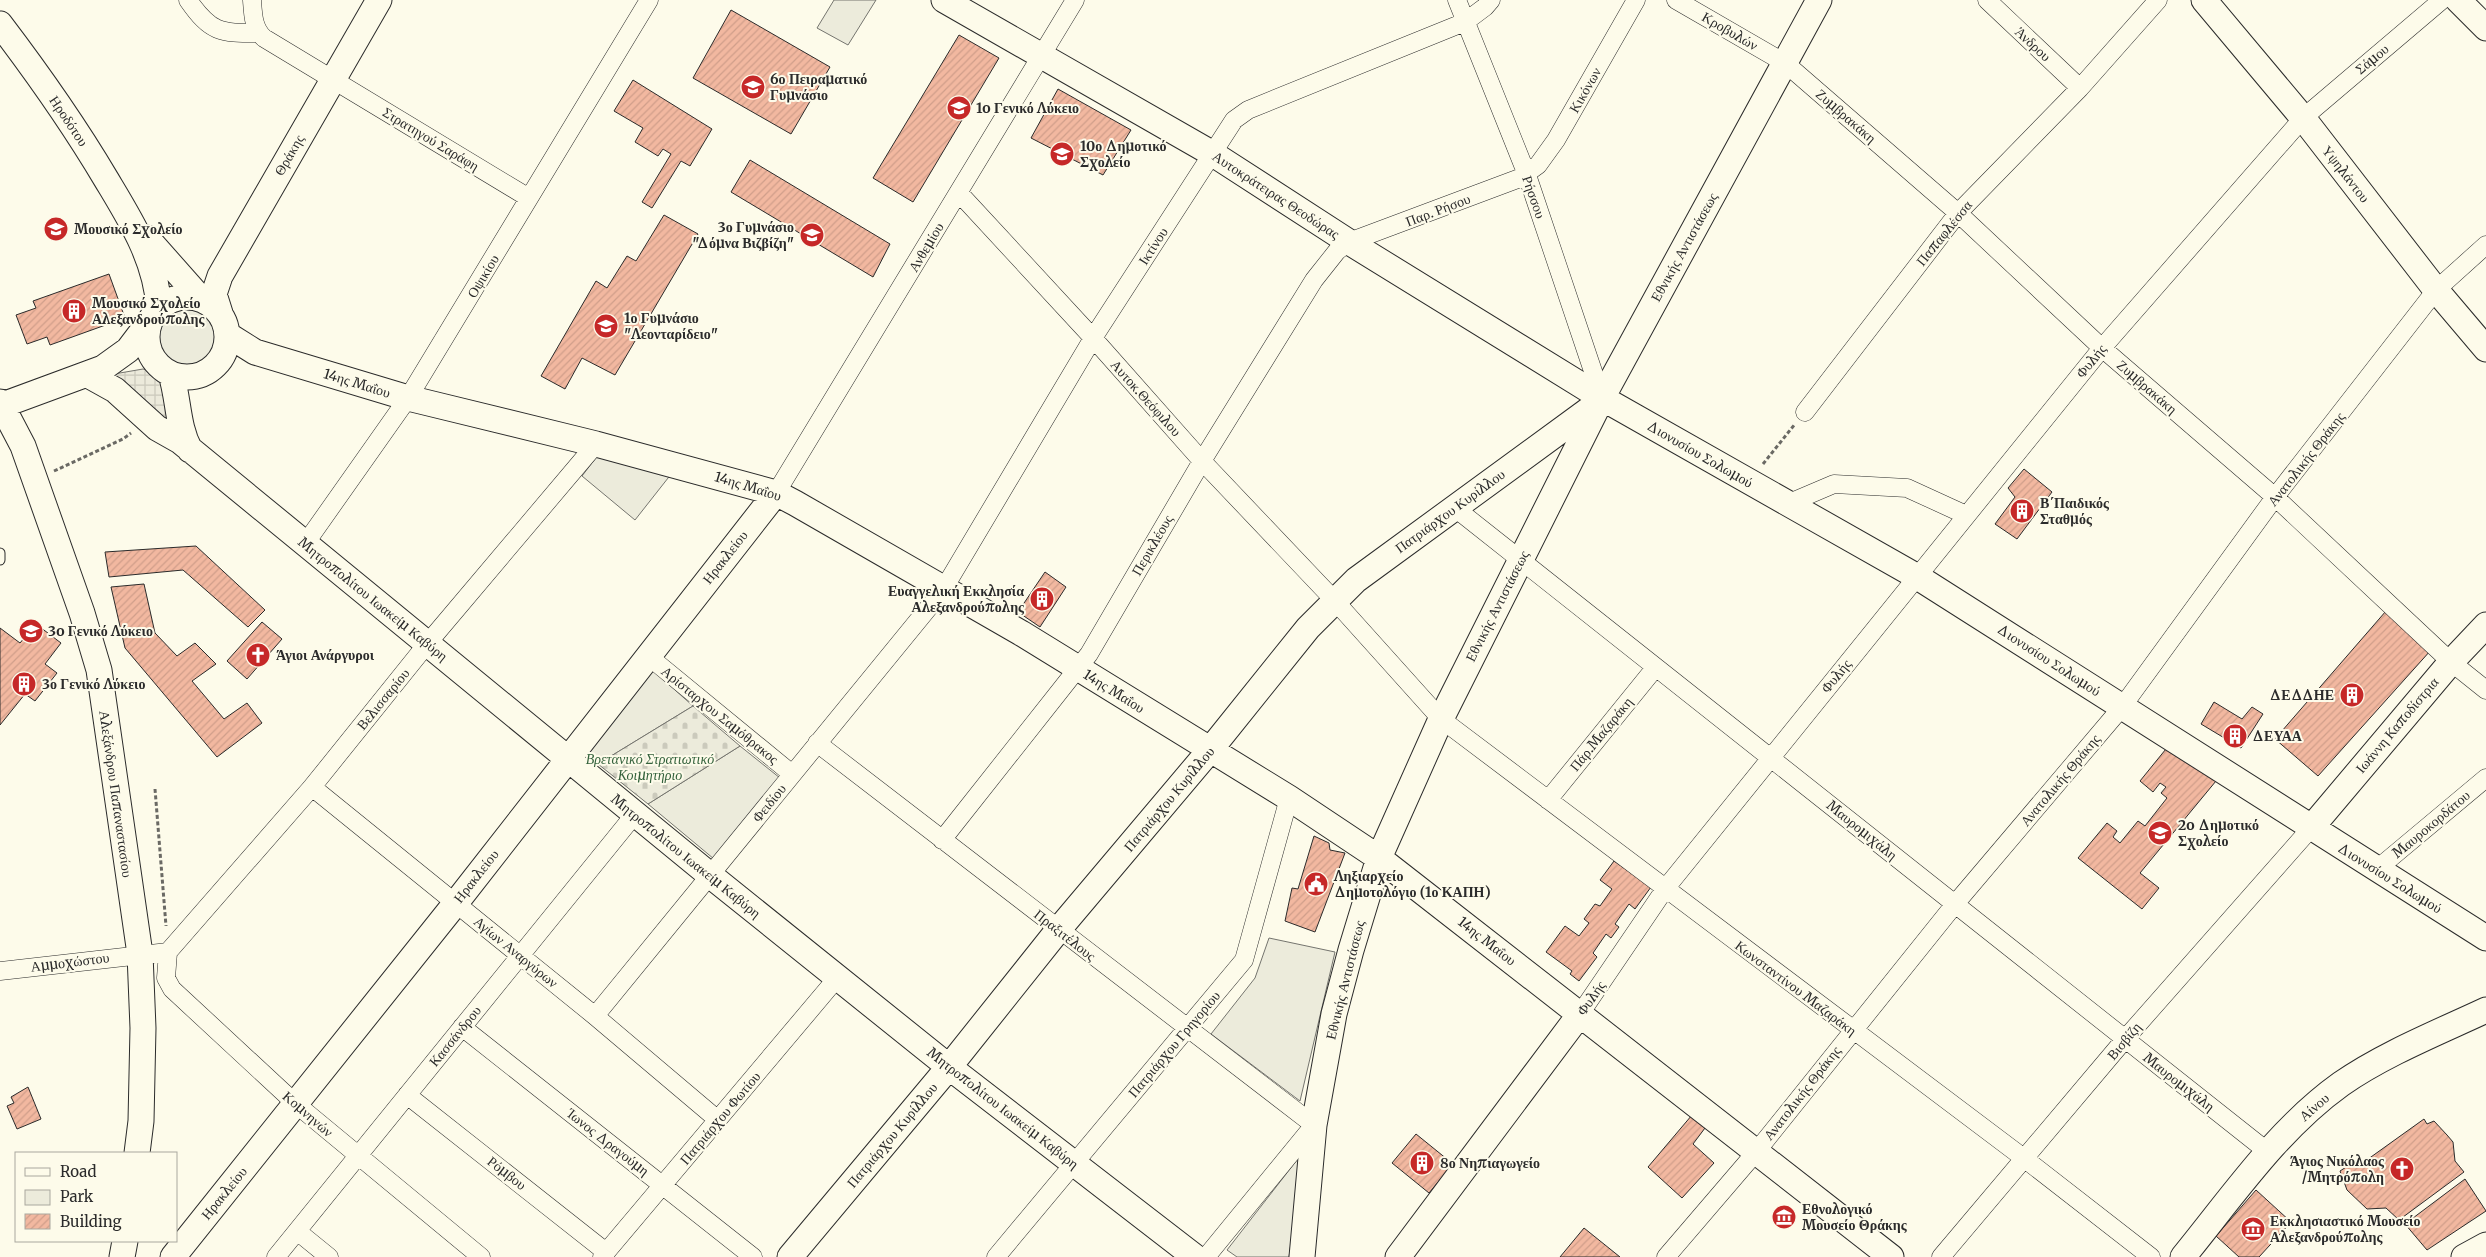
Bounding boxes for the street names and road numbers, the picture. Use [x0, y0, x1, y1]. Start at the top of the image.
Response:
street label: Κροβυλών [1699, 8, 1761, 54]
street label: Άνδρου [2011, 23, 2055, 65]
street label: Σάμου [2352, 40, 2392, 78]
street label: Κικόνων [1565, 64, 1605, 116]
street label: Ζυμβρακάκη [1812, 85, 1880, 147]
street label: Ηροδότου [46, 92, 93, 150]
street label: Στρατηγού Σαράφη [379, 103, 483, 175]
street label: Θράκης [270, 131, 308, 179]
street label: Υψηλάντου [2318, 142, 2374, 206]
street label: Αυτοκράτειρας Θεοδώρας [1209, 147, 1343, 243]
street label: Ρήσσου [1518, 173, 1550, 221]
street label: Παρ. Ρήσου [1403, 189, 1473, 231]
street label: Εθνικής Αντιστάσεως [1647, 189, 1722, 305]
street label: Παπαφλέσσα [1912, 196, 1976, 269]
street label: Ανθεμίου [904, 219, 948, 275]
street label: Ικτίνου [1134, 224, 1172, 268]
street label: Οψικίου [463, 251, 503, 301]
street label: Φυλής [2072, 340, 2110, 382]
street label: Αυτοκ.Θεόφιλου [1107, 356, 1185, 440]
street label: Ζυμβρακάκη [2113, 356, 2181, 418]
street label: 14ης Μαΐου [321, 364, 393, 402]
street label: Ανατολικής Θράκης [2264, 408, 2349, 510]
street label: Διονυσίου Σολωμού [1644, 416, 1756, 492]
street label: Πατριάρχου Κυρίλλου [1391, 465, 1509, 557]
street label: 14ης Μαΐου [712, 467, 784, 505]
street label: Περικλέους [1127, 511, 1177, 579]
street label: Ηρακλείου [698, 527, 752, 587]
street label: Μητροπολίτου Ιωακείμ Καβύρη [294, 533, 452, 665]
street label: Εθνικής Αντιστάσεως [1461, 547, 1533, 664]
street label: Διονυσίου Σολωμού [1994, 620, 2104, 700]
street label: Φυλής [1817, 655, 1855, 697]
street label: Αρίσταρχου Σαμόθρακος [658, 662, 783, 768]
street label: Βελισσαρίου [353, 664, 413, 734]
street label: 14ης Μαΐου [1080, 665, 1148, 717]
street label: Ιωάννη Καποδίστρια [2352, 673, 2443, 777]
street label: Πάρ.Μαζαράκη [1566, 693, 1636, 775]
street label: Αλεξάνδρου Παπαναστασίου [95, 709, 137, 879]
street label: Ανατολικής Θράκης [2016, 730, 2104, 830]
street label: Πατριάρχου Κυρίλλου [1120, 743, 1218, 855]
street label: Φειδίου [748, 780, 790, 826]
street label: Μαυροκορδάτου [2388, 786, 2474, 862]
street label: Μητροπολίτου Ιωακείμ Καβύρη [607, 790, 765, 922]
street label: Μαυρομιχάλη [1823, 796, 1901, 864]
street label: Διονυσίου Σολωμού [2334, 839, 2446, 917]
street label: Ηρακλείου [449, 846, 503, 906]
street label: Πραξιτέλους [1030, 905, 1100, 965]
street label: Αγίων Αναργύρων [470, 912, 562, 992]
street label: 14ης Μαΐου [1454, 913, 1520, 969]
street label: Εθνικής Αντιστάσεως [1321, 918, 1369, 1041]
street label: Κωνσταντίνου Μαζαράκη [1732, 936, 1860, 1040]
street label: Αμμοχώστου [30, 948, 110, 976]
street label: Φυλής [1573, 977, 1610, 1019]
street label: Πατριάρχου Γρηγορίου [1124, 987, 1224, 1101]
street label: Κασσάνδρου [425, 1002, 485, 1070]
street label: Βισβίζη [2103, 1018, 2145, 1064]
street label: Ανατολικής Θράκης [1760, 1042, 1845, 1144]
street label: Μητροπολίτου Ιωακείμ Καβύρη [924, 1043, 1082, 1173]
street label: Μαυρομιχάλη [2140, 1049, 2218, 1115]
street label: Πατριάρχου Φωτίου [676, 1068, 764, 1168]
street label: Πατριάρχου Κυρίλλου [843, 1079, 941, 1191]
street label: Κομνηνών [279, 1087, 337, 1141]
street label: Αίνου [2295, 1089, 2333, 1125]
street label: Ίωνος Δραγούμη [562, 1104, 653, 1180]
street label: Ρόμβου [484, 1152, 530, 1194]
street label: Ηρακλείου [197, 1163, 251, 1223]

